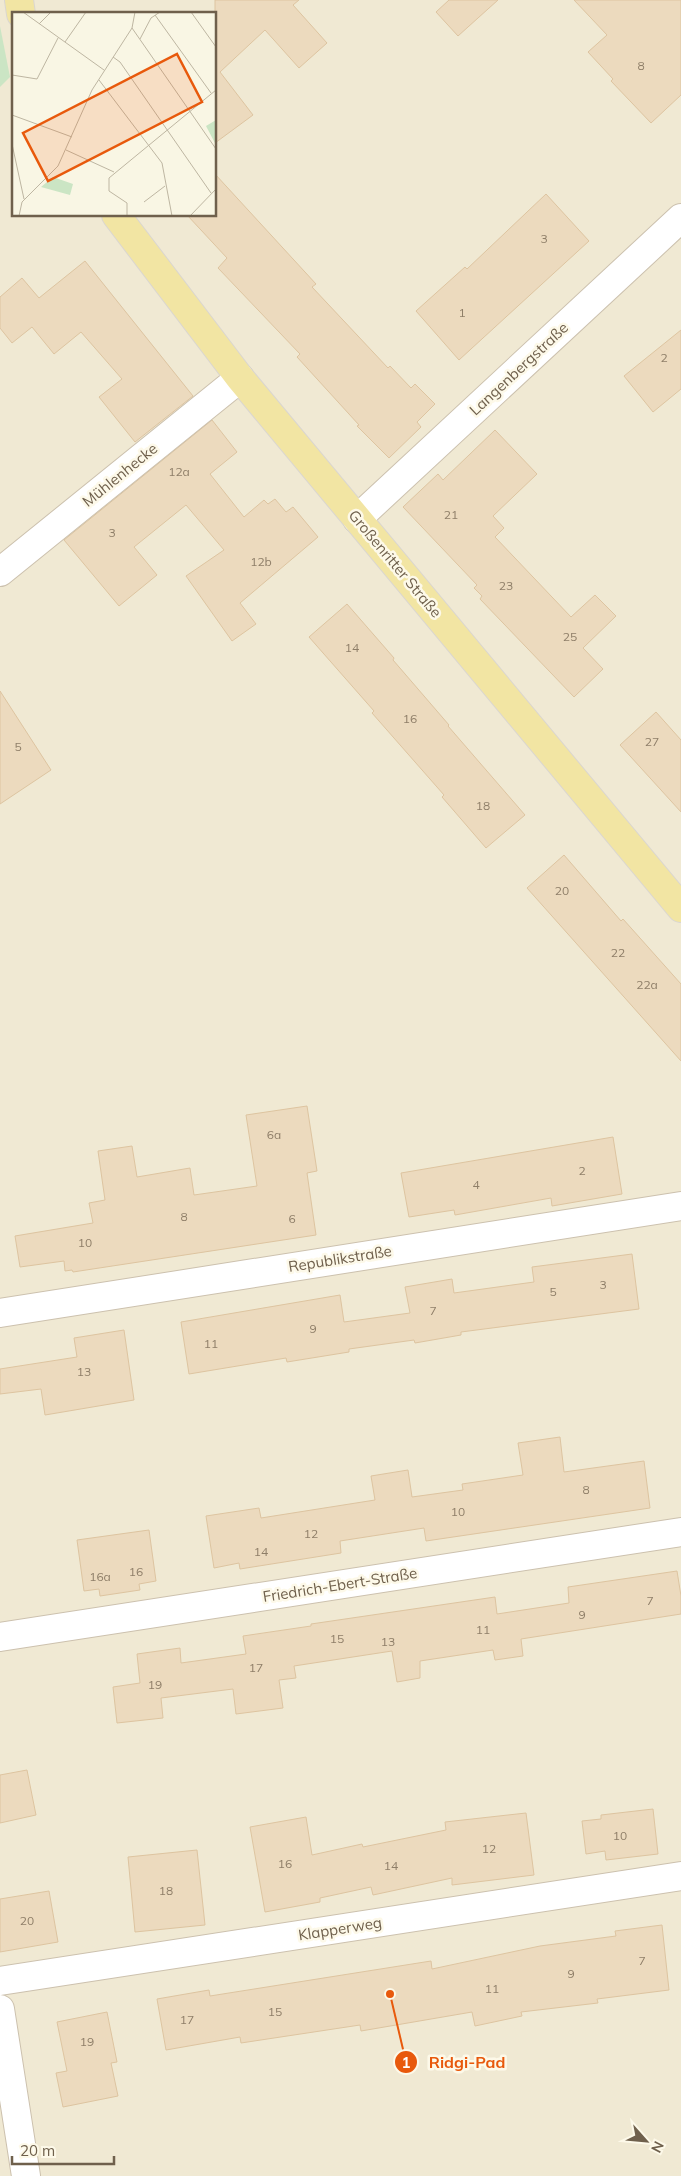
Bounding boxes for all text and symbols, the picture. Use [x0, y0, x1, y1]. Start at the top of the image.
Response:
inset map [12, 12, 216, 216]
house number: 8 [637, 58, 645, 73]
house number: 3 [540, 231, 548, 246]
house number: 1 [458, 305, 466, 320]
street label: Langenbergstraße [465, 318, 572, 419]
house number: 2 [660, 350, 668, 365]
street label: Mühlenhecke [78, 439, 161, 511]
house number: 12a [168, 464, 190, 479]
street label: Großenritter Straße [345, 506, 446, 621]
house number: 21 [444, 507, 458, 522]
house number: 3 [108, 525, 116, 540]
house number: 12b [250, 554, 272, 569]
house number: 23 [499, 578, 513, 593]
house number: 25 [563, 629, 577, 644]
house number: 14 [345, 640, 359, 655]
house number: 16 [403, 711, 417, 726]
house number: 27 [645, 734, 659, 749]
house number: 5 [14, 739, 22, 754]
house number: 18 [476, 798, 490, 813]
house number: 20 [555, 883, 569, 898]
house number: 22 [611, 945, 625, 960]
house number: 22a [636, 977, 658, 992]
house number: 6a [267, 1127, 281, 1142]
house number: 2 [578, 1163, 586, 1178]
house number: 4 [472, 1177, 480, 1192]
house number: 8 [180, 1209, 188, 1224]
house number: 6 [288, 1211, 296, 1226]
house number: 10 [78, 1235, 92, 1250]
street label: Republikstraße [287, 1241, 393, 1276]
house number: 3 [599, 1277, 607, 1292]
house number: 5 [549, 1284, 557, 1299]
house number: 7 [429, 1303, 437, 1318]
house number: 9 [309, 1321, 317, 1336]
house number: 11 [204, 1336, 218, 1351]
house number: 13 [77, 1364, 91, 1379]
house number: 8 [582, 1482, 590, 1497]
house number: 10 [451, 1504, 465, 1519]
house number: 12 [304, 1526, 318, 1541]
house number: 14 [254, 1544, 268, 1559]
street label: Friedrich-Ebert-Straße [262, 1563, 418, 1606]
house number: 16 [129, 1564, 143, 1579]
house number: 16a [89, 1569, 111, 1584]
house number: 7 [646, 1593, 654, 1608]
house number: 9 [578, 1607, 586, 1622]
house number: 11 [476, 1622, 490, 1637]
house number: 15 [330, 1631, 344, 1646]
house number: 13 [381, 1634, 395, 1649]
house number: 17 [249, 1660, 263, 1675]
house number: 19 [148, 1677, 162, 1692]
house number: 10 [613, 1828, 627, 1843]
house number: 12 [482, 1841, 496, 1856]
house number: 16 [278, 1856, 292, 1871]
house number: 14 [384, 1858, 398, 1873]
house number: 18 [159, 1883, 173, 1898]
house number: 20 [20, 1913, 34, 1928]
street label: Klapperweg [297, 1913, 383, 1944]
house number: 7 [638, 1953, 646, 1968]
house number: 9 [567, 1966, 575, 1981]
house number: 11 [485, 1981, 499, 1996]
house number: 15 [268, 2004, 282, 2019]
house number: 17 [180, 2012, 194, 2027]
house number: 19 [80, 2034, 94, 2049]
callout: Ridgi-Pad [393, 2047, 515, 2078]
text: Ridgi-Pad [429, 2052, 505, 2072]
text: 1 [401, 2053, 411, 2072]
north arrow [621, 2116, 671, 2166]
scale bar [12, 2134, 115, 2166]
text: N [647, 2138, 668, 2156]
text: 20 m [20, 2141, 55, 2160]

